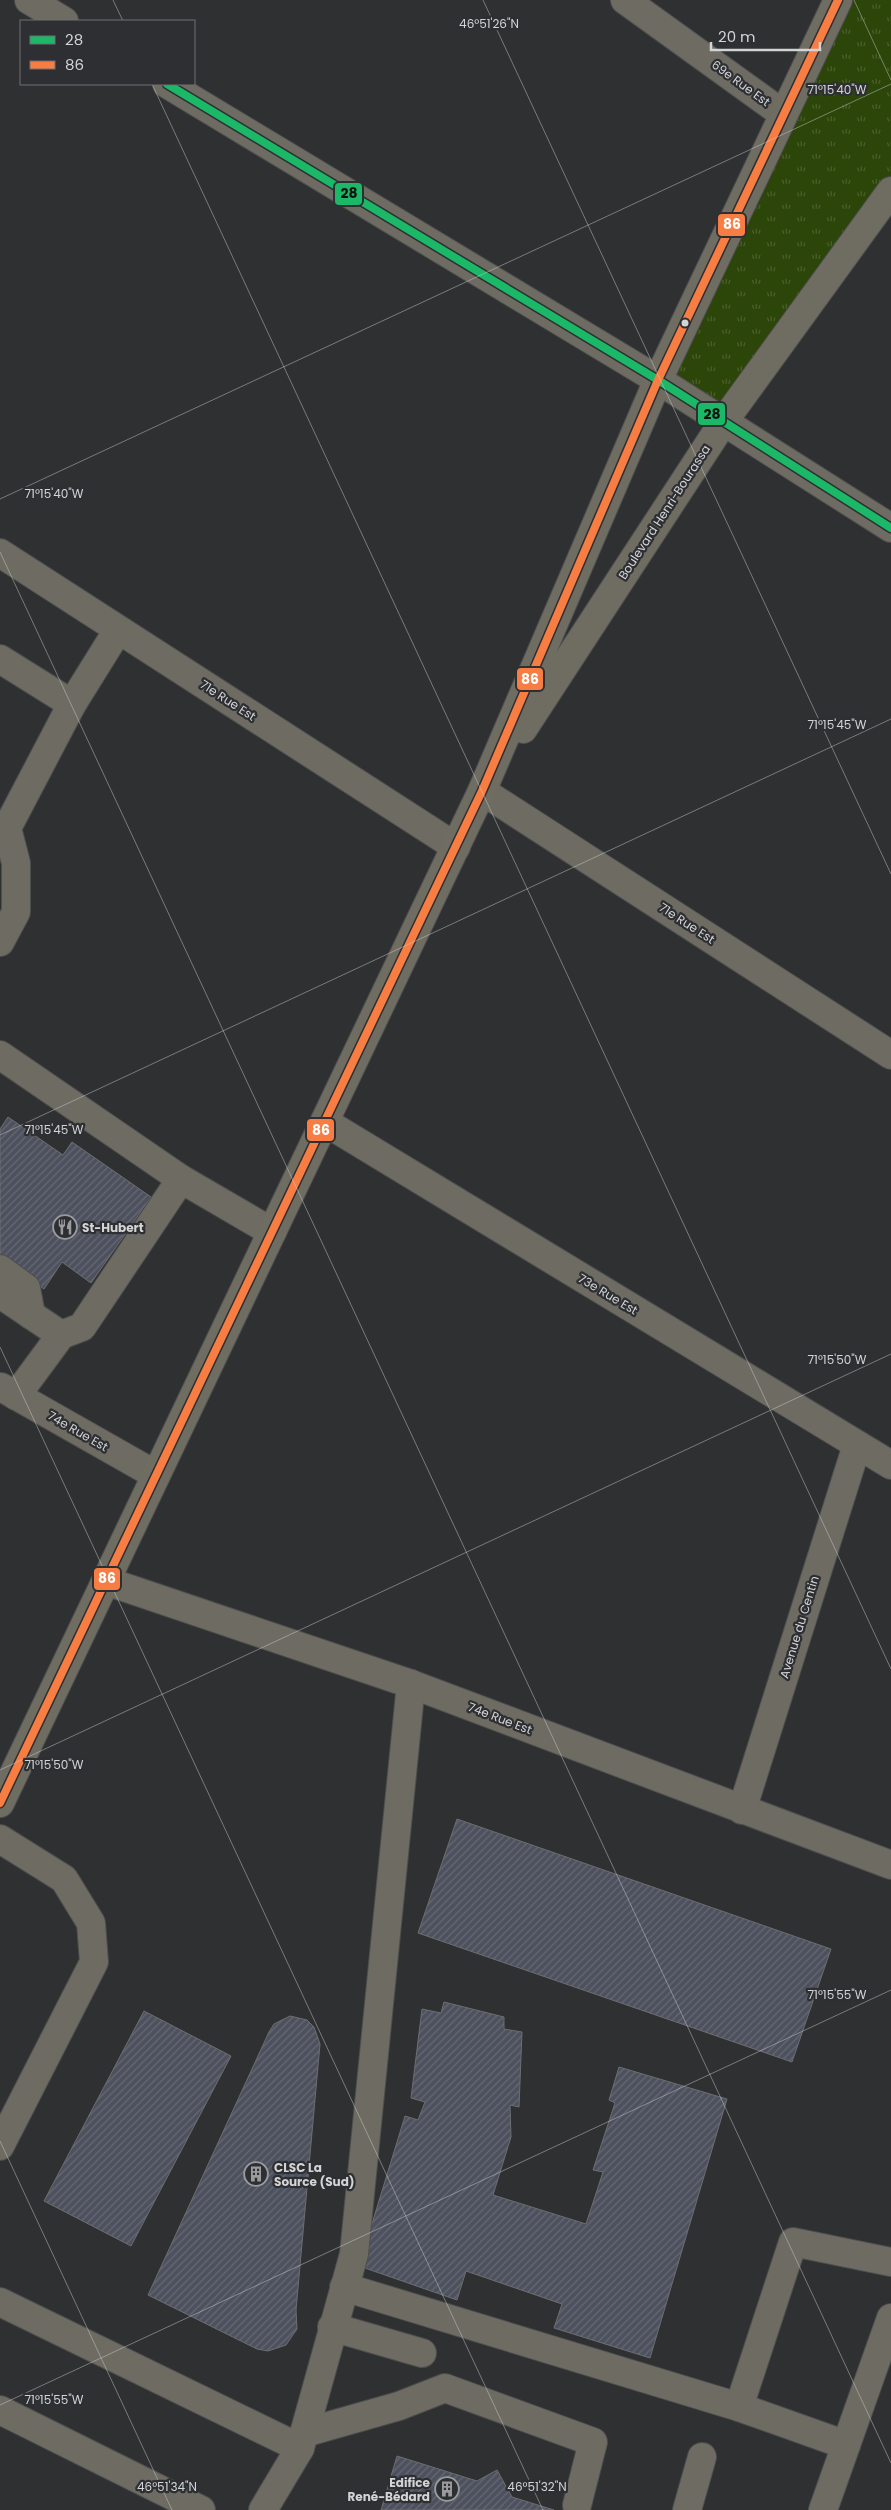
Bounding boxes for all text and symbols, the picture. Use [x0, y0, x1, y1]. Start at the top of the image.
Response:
text: 46°51'26"N [459, 15, 519, 32]
legend [20, 20, 195, 85]
scale bar [711, 20, 820, 52]
text: 20 m [718, 26, 756, 47]
text: 28 [65, 29, 83, 50]
text: 86 [65, 54, 84, 75]
street label: 69e Rue Est [708, 56, 774, 110]
text: 71°15'40"W [808, 81, 867, 98]
line badge: 28 [334, 182, 363, 206]
text: 28 [340, 183, 358, 203]
line badge: 86 [717, 213, 746, 237]
text: 86 [723, 214, 741, 234]
unlabelled marker [680, 318, 690, 328]
line badge: 28 [697, 402, 726, 426]
text: 28 [703, 404, 721, 424]
street label: Boulevard Henri-Bourassa [614, 441, 714, 583]
text: 71°15'40"W [25, 485, 84, 502]
line badge: 86 [516, 667, 544, 691]
text: 86 [521, 669, 539, 689]
street label: 71e Rue Est [197, 676, 259, 724]
text: 71°15'45"W [808, 716, 867, 733]
street label: 71e Rue Est [656, 899, 718, 947]
line badge: 86 [306, 1118, 335, 1142]
text: 86 [312, 1120, 330, 1140]
text: 71°15'45"W [25, 1121, 84, 1138]
restaurant icon: St-Hubert [52, 1214, 78, 1240]
place label: St-Hubert [82, 1219, 144, 1236]
street label: 73e Rue Est [575, 1270, 641, 1318]
text: 71°15'50"W [808, 1351, 867, 1368]
street label: 74e Rue Est [45, 1407, 111, 1455]
line badge: 86 [93, 1567, 121, 1591]
text: 86 [98, 1568, 116, 1588]
street label: Avenue du Centin [775, 1574, 823, 1680]
street label: 74e Rue Est [466, 1698, 534, 1738]
text: 71°15'50"W [25, 1756, 84, 1773]
text: 71°15'55"W [808, 1986, 867, 2003]
place label: CLSC La Source (Sud) [274, 2159, 355, 2190]
building icon: CLSC La Source (Sud) [243, 2161, 269, 2187]
text: 71°15'55"W [25, 2391, 84, 2408]
place label: Edifice René-Bédard [347, 2474, 431, 2505]
building icon: Edifice René-Bédard [434, 2476, 460, 2502]
text: 46°51'34"N [137, 2478, 197, 2495]
text: 46°51'32"N [507, 2478, 567, 2495]

